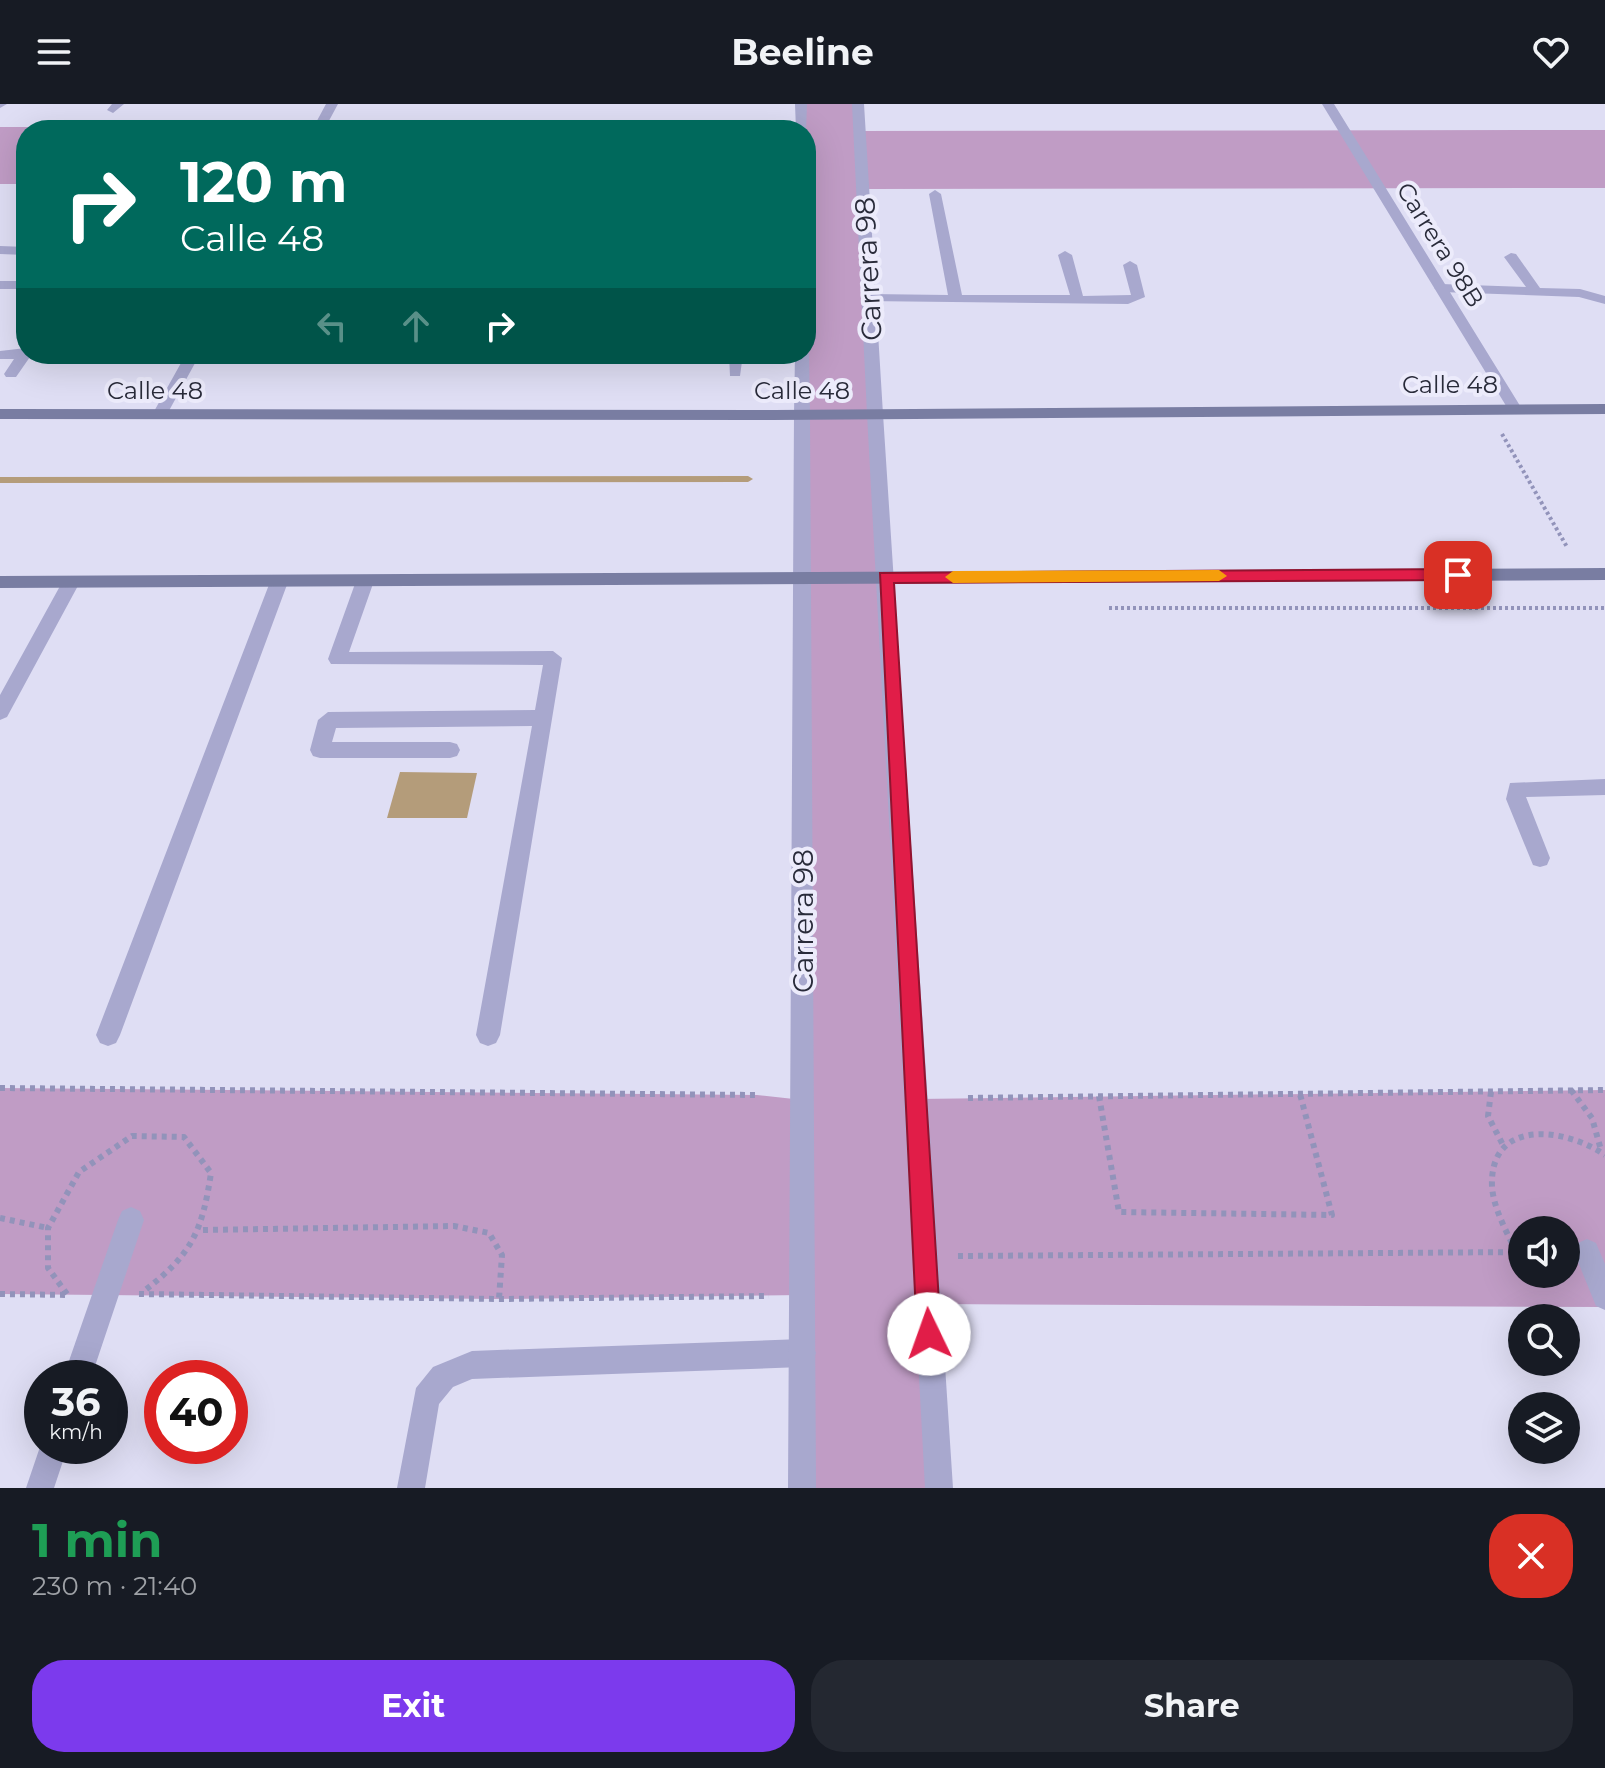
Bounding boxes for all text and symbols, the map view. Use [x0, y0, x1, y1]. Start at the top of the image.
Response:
icon: menu [32, 30, 76, 74]
text: Beeline [731, 30, 874, 74]
icon: heart [1529, 30, 1573, 74]
text: 120 m [180, 148, 348, 216]
icon: right [48, 152, 152, 256]
street label: Carrera 98B [1391, 177, 1490, 312]
street label: Carrera 98 [847, 196, 889, 342]
text: Calle 48 [180, 216, 324, 260]
icon: left [310, 304, 354, 348]
icon: ahead [394, 304, 438, 348]
icon: right [478, 304, 522, 348]
street label: Calle 48 [1402, 370, 1498, 399]
street label: Calle 48 [107, 376, 203, 405]
street label: Calle 48 [754, 376, 850, 405]
pin [1424, 541, 1492, 609]
icon: arrive [1436, 553, 1480, 597]
street label: Carrera 98 [786, 849, 820, 993]
map controls [1508, 1216, 1580, 1464]
button: sound [1508, 1216, 1580, 1288]
position arrow [887, 1292, 971, 1376]
button: search [1508, 1304, 1580, 1376]
speed limit sign: 40 [144, 1360, 248, 1464]
text: 36 [51, 1377, 101, 1426]
button: layers [1508, 1392, 1580, 1464]
text: km/h [49, 1420, 103, 1444]
text: 1 min [32, 1511, 162, 1569]
button: close [1489, 1514, 1573, 1598]
text: 230 m · 21:40 [32, 1570, 197, 1602]
button: Exit [32, 1660, 795, 1752]
button: Share [811, 1660, 1573, 1752]

